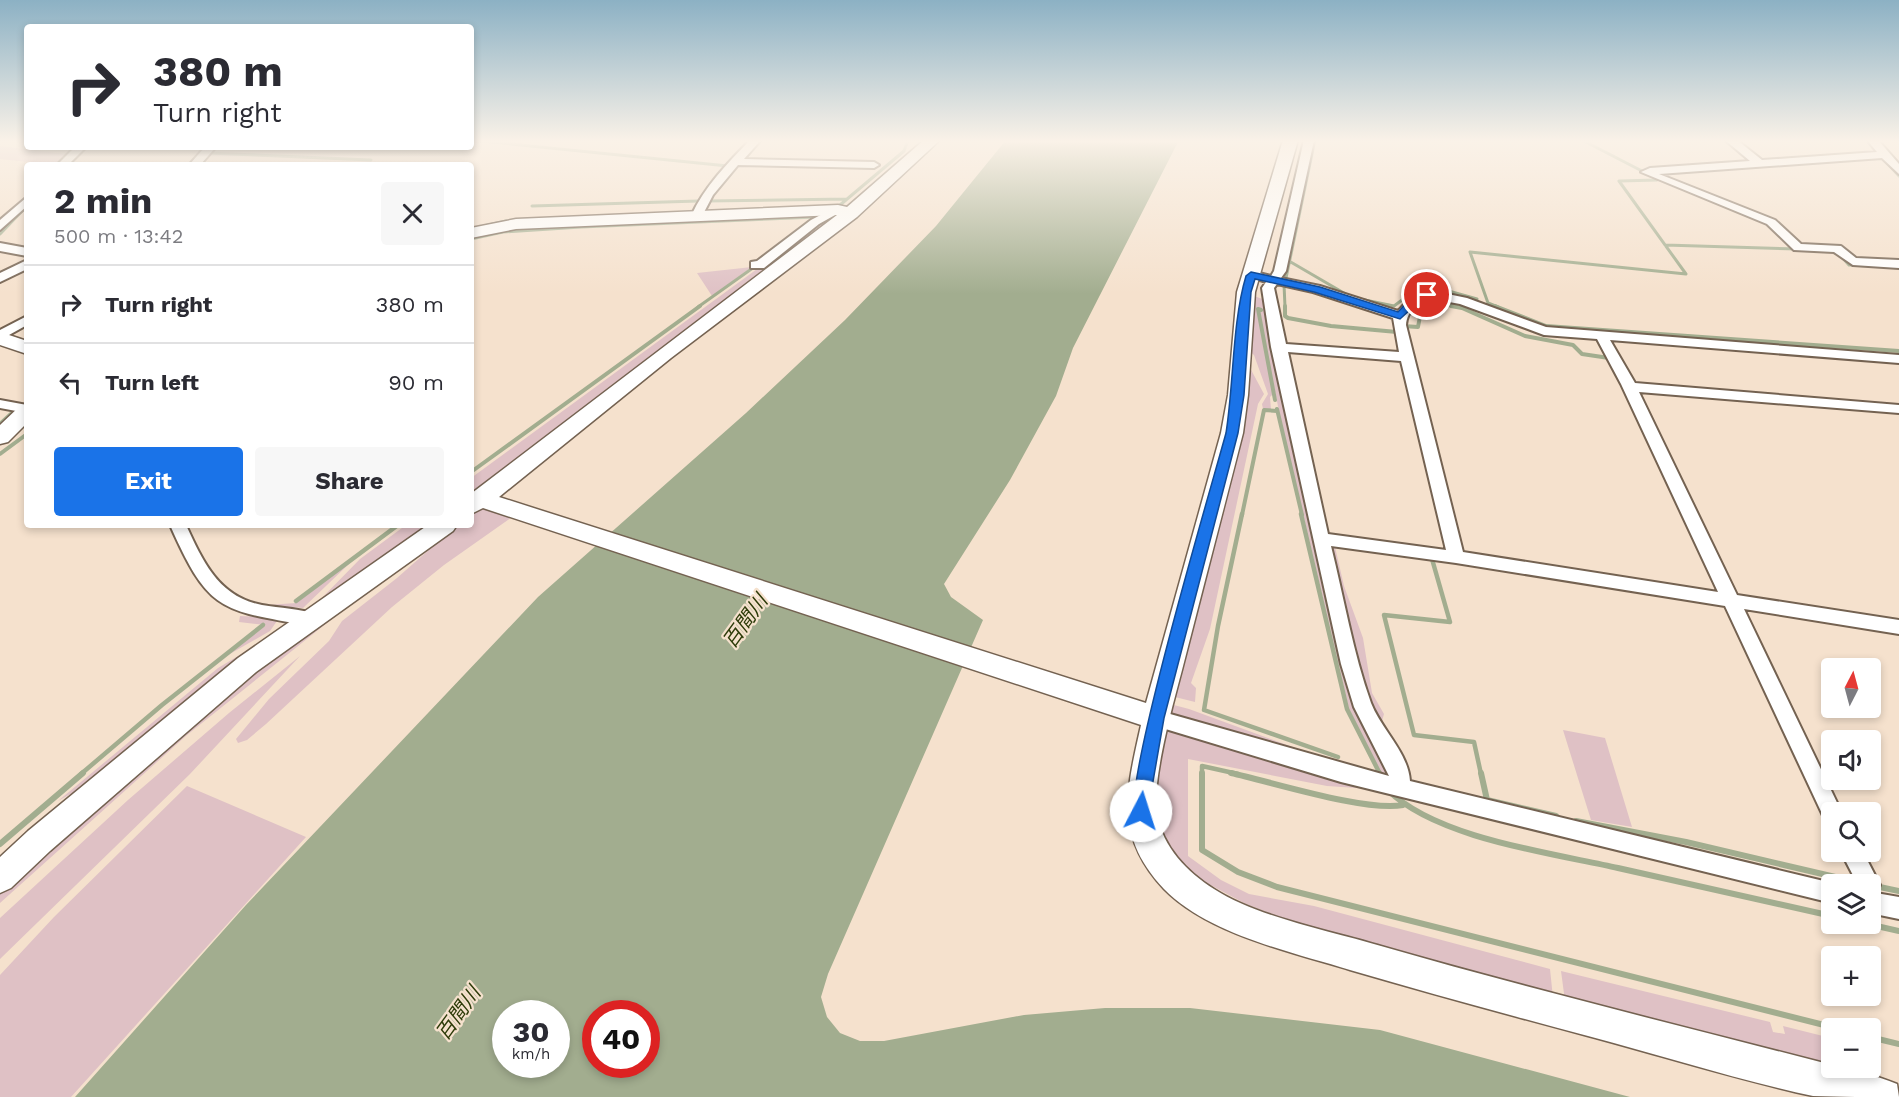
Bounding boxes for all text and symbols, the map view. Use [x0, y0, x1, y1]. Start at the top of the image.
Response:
text: 380 m [153, 47, 283, 96]
icon: right [54, 48, 132, 126]
text: Turn right [153, 97, 282, 129]
text: 2 min [54, 180, 152, 222]
button: close [381, 182, 444, 245]
text: 500 m · 13:42 [54, 224, 183, 248]
pin [1401, 269, 1452, 320]
icon: arrive [1410, 278, 1443, 311]
icon: right [54, 288, 87, 321]
text: Turn right [105, 292, 212, 317]
text: 380 m [375, 292, 444, 317]
icon: left [54, 366, 87, 399]
text: Turn left [105, 370, 199, 395]
text: 90 m [388, 370, 444, 395]
button: Exit [54, 447, 243, 516]
button: Share [255, 447, 444, 516]
water label: 百間川 [718, 588, 774, 652]
north arrow [1821, 658, 1881, 718]
map controls [1821, 658, 1881, 1078]
button: sound [1821, 730, 1881, 790]
position arrow [1109, 779, 1173, 843]
button: search [1821, 802, 1881, 862]
button: layers [1821, 874, 1881, 934]
button: + [1821, 946, 1881, 1006]
water label: 百間川 [431, 980, 487, 1044]
speed limit sign: 40 [582, 1000, 660, 1078]
text: 30 [512, 1014, 550, 1049]
button: − [1821, 1018, 1881, 1078]
text: km/h [512, 1045, 550, 1063]

